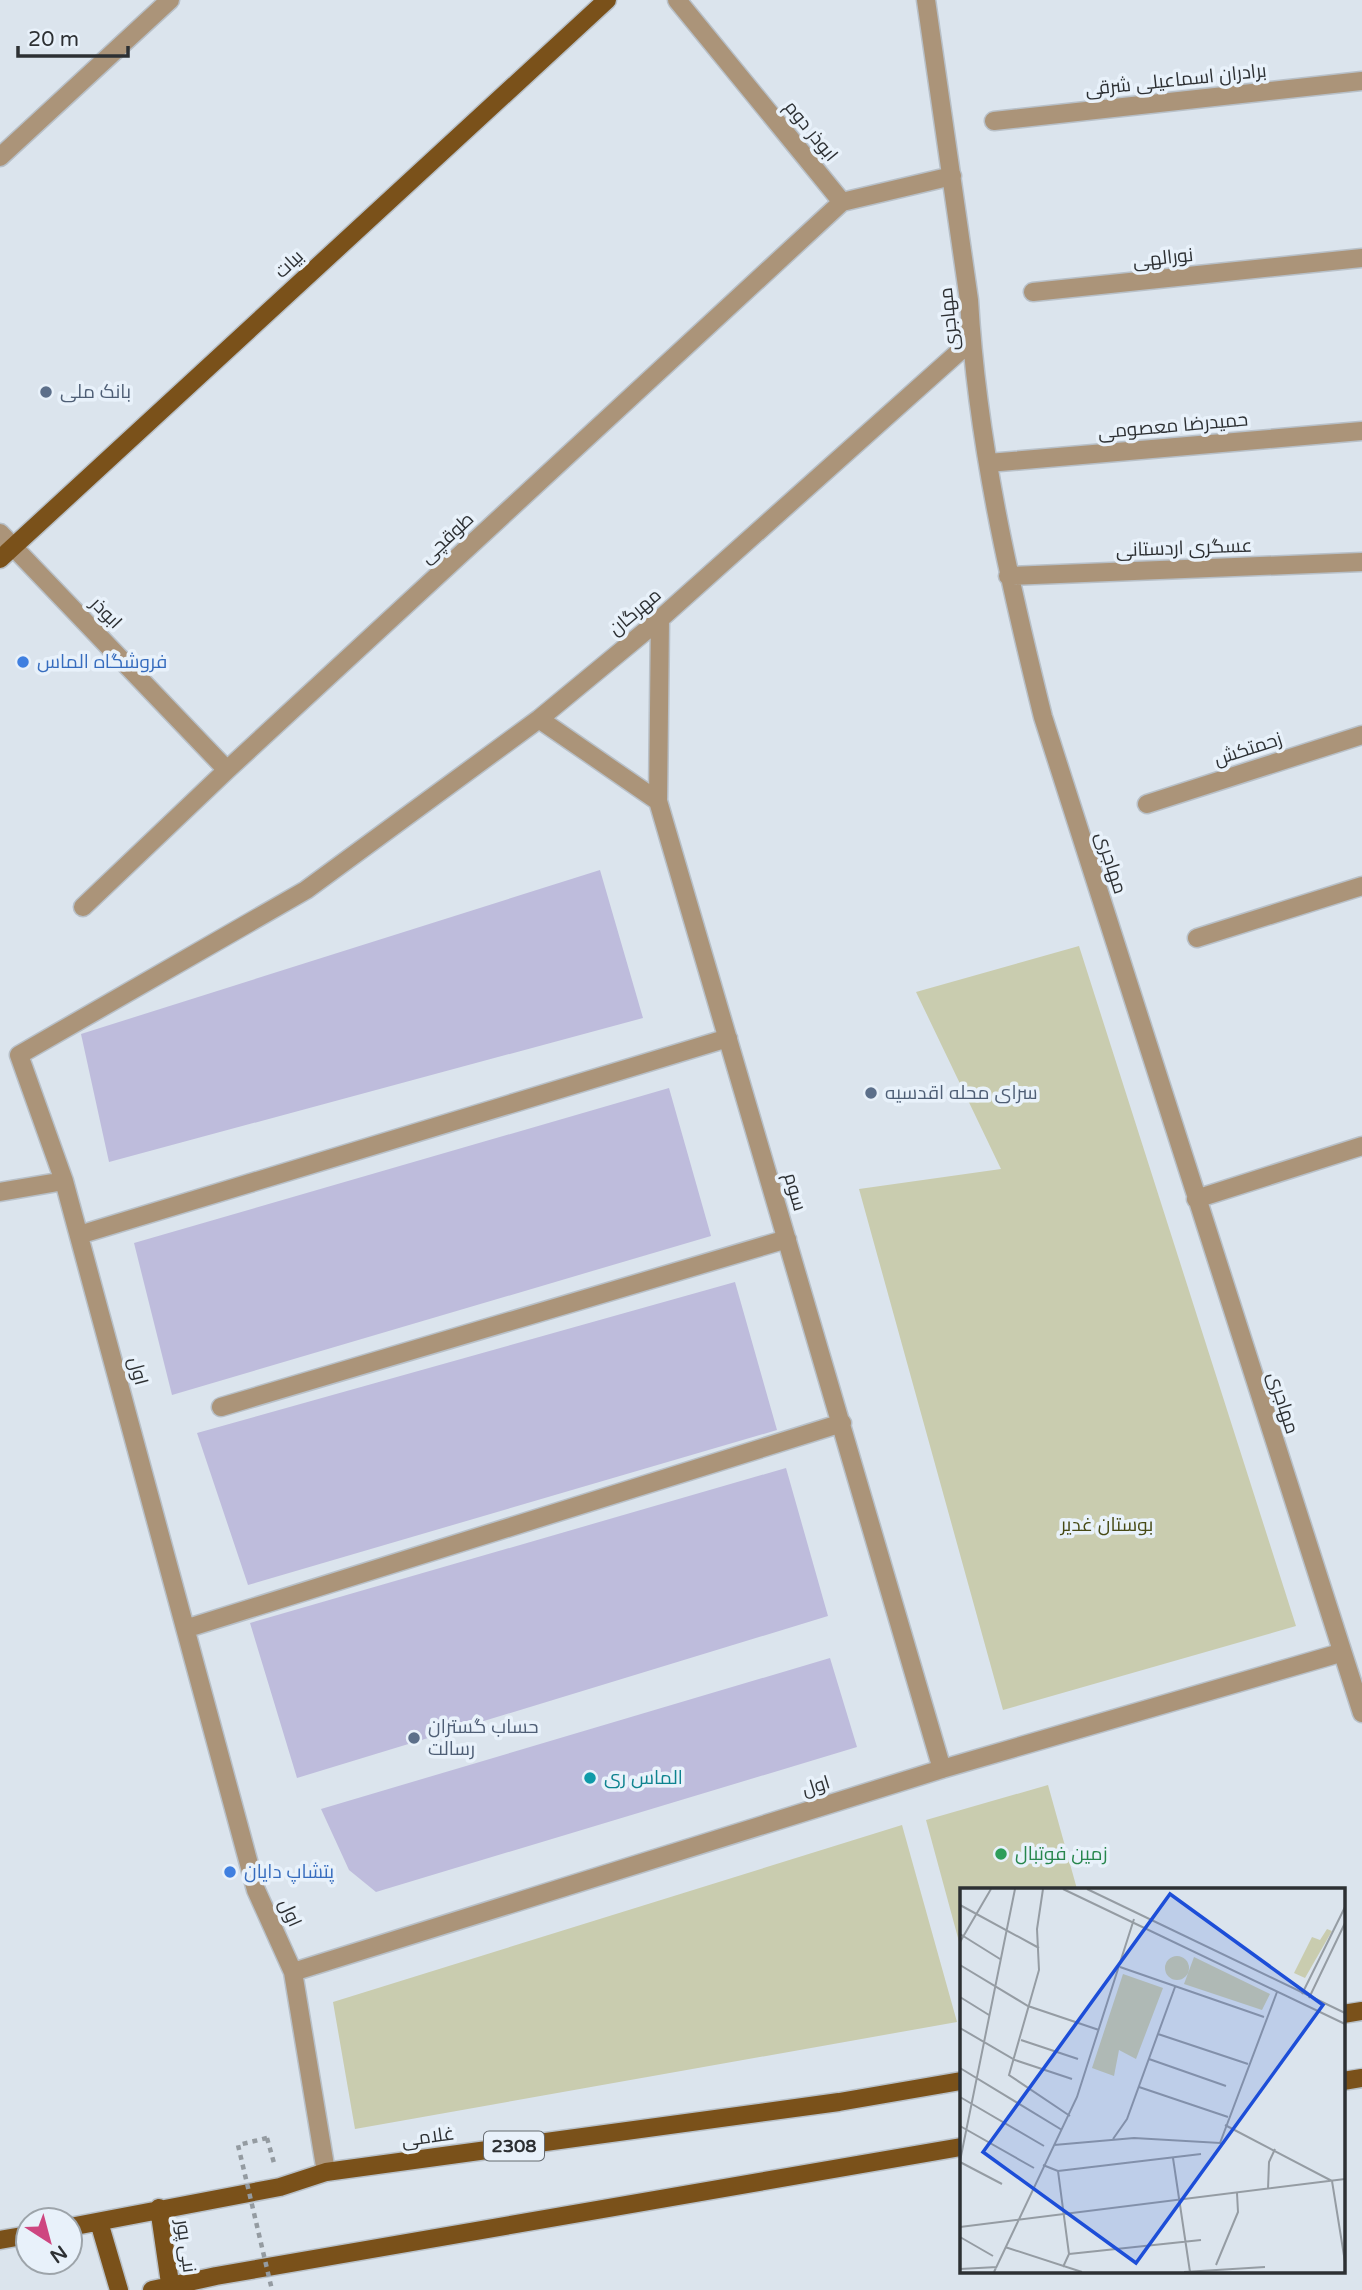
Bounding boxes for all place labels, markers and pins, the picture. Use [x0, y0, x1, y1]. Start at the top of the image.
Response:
place label: بانک ملی [60, 381, 131, 403]
marker: بانک ملی [38, 384, 54, 400]
place label: فروشگاه الماس [37, 651, 167, 673]
marker: فروشگاه الماس [15, 654, 31, 670]
place label: سرای محله اقدسیه [885, 1082, 1038, 1104]
marker: سرای محله اقدسیه [863, 1085, 879, 1101]
place label: حساب گستران رسالت [428, 1716, 539, 1760]
marker: حساب گستران رسالت [406, 1730, 422, 1746]
place label: الماس ری [604, 1767, 683, 1789]
marker: الماس ری [582, 1770, 598, 1786]
place label: زمین فوتبال [1015, 1843, 1107, 1865]
marker: زمین فوتبال [993, 1846, 1009, 1862]
place label: پتشاپ دایان [244, 1861, 334, 1884]
marker: پتشاپ دایان [222, 1864, 238, 1880]

